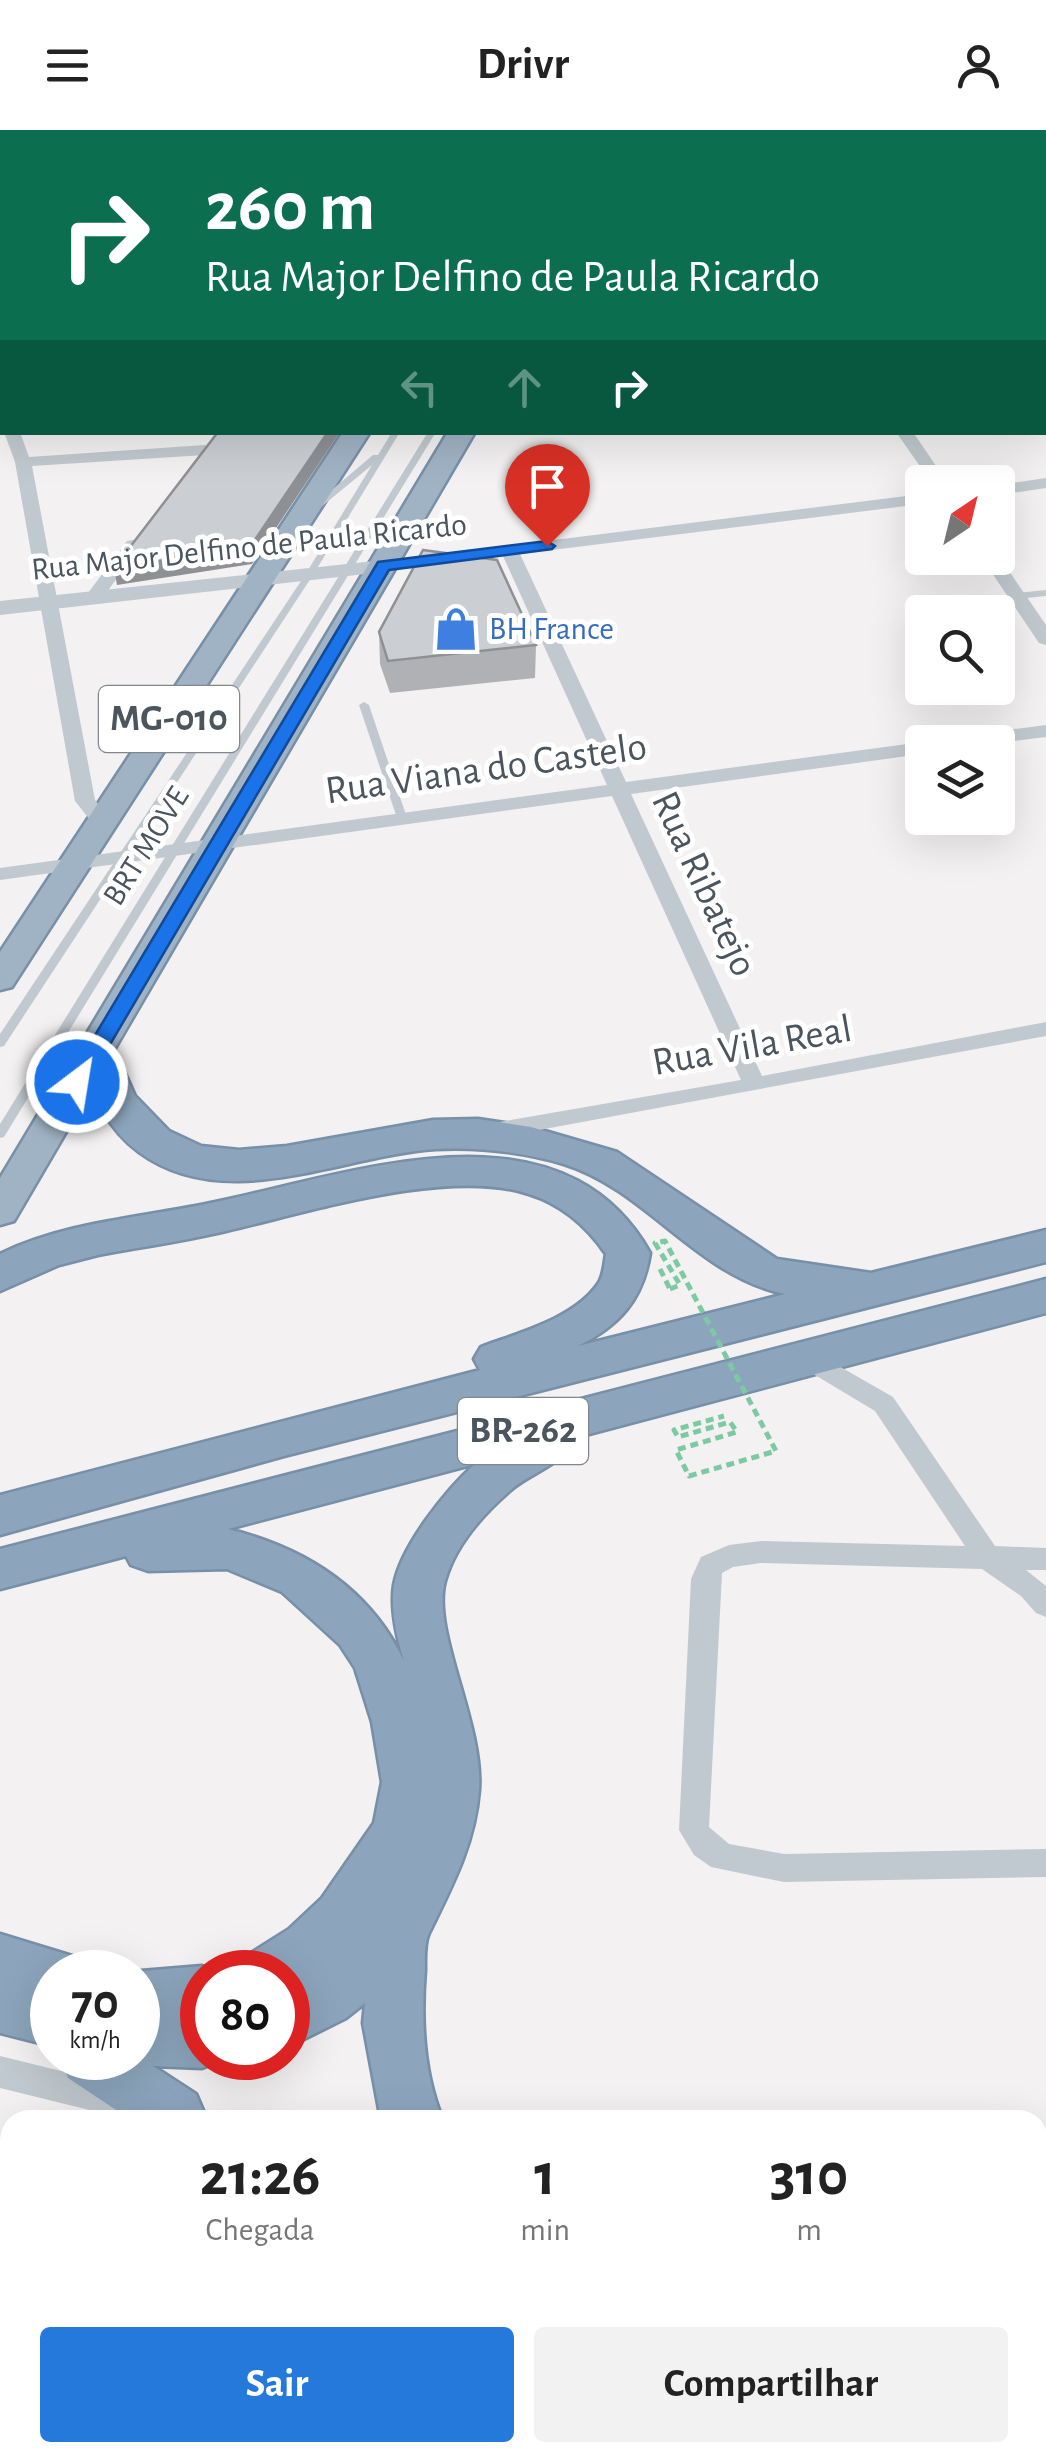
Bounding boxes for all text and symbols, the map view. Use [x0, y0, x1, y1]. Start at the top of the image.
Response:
icon: menu [40, 38, 95, 93]
icon: person [951, 38, 1006, 93]
text: Drivr [477, 42, 569, 87]
icon: right [40, 170, 170, 300]
text: 260 m [205, 173, 375, 243]
text: Rua Major Delfino de Paula Ricardo [205, 255, 820, 300]
icon: left [392, 360, 447, 415]
icon: ahead [497, 360, 552, 415]
icon: right [602, 360, 657, 415]
pin [505, 444, 590, 547]
icon: arrive [520, 459, 575, 514]
north arrow [905, 465, 1015, 575]
map controls [905, 465, 1015, 835]
street label: Rua Major Delfino de Paula Ricardo [30, 508, 468, 586]
button: search [905, 595, 1015, 705]
shop icon: BH France [432, 605, 480, 653]
place label: BH France [489, 613, 614, 645]
road number: MG-010 [99, 686, 239, 752]
button: layers [905, 725, 1015, 835]
street label: Rua Viana do Castelo [323, 727, 649, 811]
street label: BRT MOVE [97, 781, 195, 911]
street label: Rua Ribatejo [644, 786, 764, 982]
street label: Rua Vila Real [649, 1009, 855, 1083]
position arrow [25, 1030, 129, 1134]
road number: BR-262 [458, 1398, 588, 1464]
speed limit sign: 80 [180, 1950, 310, 2080]
text: 70 [71, 1978, 119, 2028]
text: km/h [69, 2028, 121, 2053]
text: 21:26 [200, 2146, 320, 2206]
text: 1 [534, 2146, 556, 2206]
text: 310 [770, 2146, 848, 2206]
text: Chegada [206, 2214, 315, 2246]
text: min [520, 2214, 570, 2246]
text: m [796, 2214, 822, 2246]
button: Sair [40, 2327, 514, 2442]
button: Compartilhar [534, 2327, 1008, 2442]

